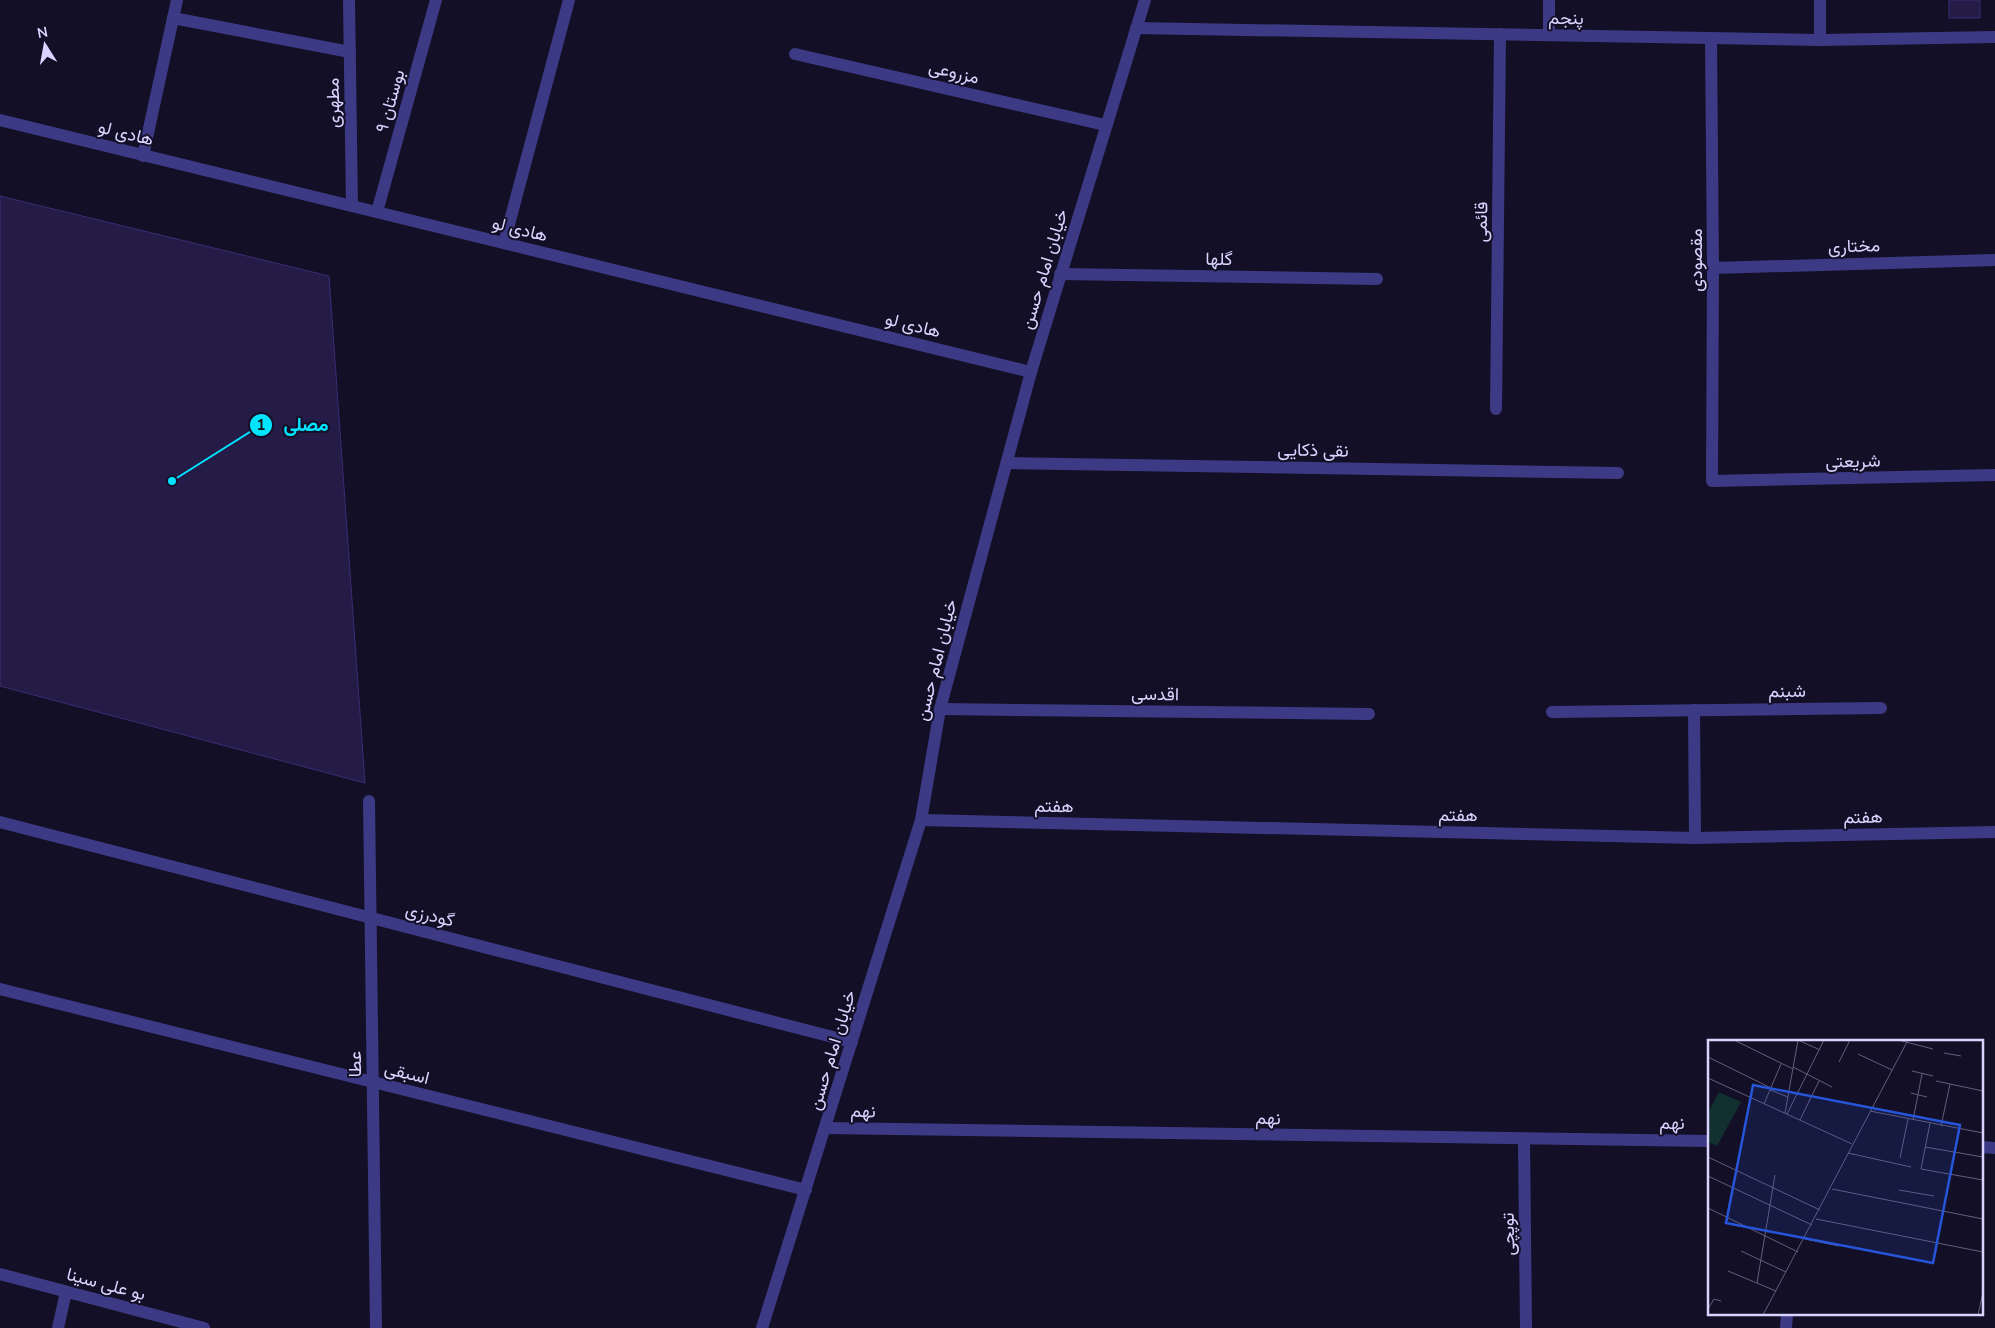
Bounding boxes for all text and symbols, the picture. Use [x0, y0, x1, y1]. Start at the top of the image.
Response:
street label: پنجم [1548, 6, 1584, 30]
north arrow [20, 20, 70, 70]
text: N [36, 22, 50, 43]
street label: مزروعی [926, 55, 982, 89]
street label: بوستان ۹ [370, 67, 410, 135]
street label: مطهری [321, 78, 345, 128]
street label: هادی لو [96, 115, 156, 151]
street label: قائمی [1469, 201, 1493, 243]
street label: خیابان امام حسن [1014, 206, 1074, 332]
street label: هادی لو [490, 211, 550, 247]
street label: مقصودی [1684, 228, 1708, 292]
street label: مختاری [1827, 233, 1881, 259]
street label: گلها [1205, 247, 1233, 271]
street label: هادی لو [883, 307, 943, 343]
callout: مصلی [249, 408, 339, 442]
text: مصلی [283, 412, 329, 438]
text: 1 [256, 415, 266, 435]
street label: نقی ذکایی [1277, 437, 1349, 463]
street label: شریعتی [1825, 449, 1881, 473]
street label: خیابان امام حسن [909, 597, 963, 723]
street label: شبنم [1768, 679, 1806, 703]
street label: اقدسی [1131, 682, 1179, 706]
street label: هفتم [1034, 794, 1074, 818]
street label: هفتم [1438, 803, 1478, 827]
street label: هفتم [1843, 805, 1883, 829]
street label: گودرزی [403, 897, 457, 933]
street label: خیابان امام حسن [802, 987, 862, 1113]
inset map [1708, 1040, 1982, 1316]
street label: عطا [343, 1051, 367, 1077]
street label: اسبقی [382, 1056, 432, 1090]
street label: نهم [850, 1099, 876, 1123]
street label: نهم [1255, 1106, 1281, 1130]
street label: نهم [1659, 1111, 1685, 1135]
street label: توپچی [1496, 1212, 1520, 1256]
street label: بو علی سینا [64, 1262, 148, 1306]

